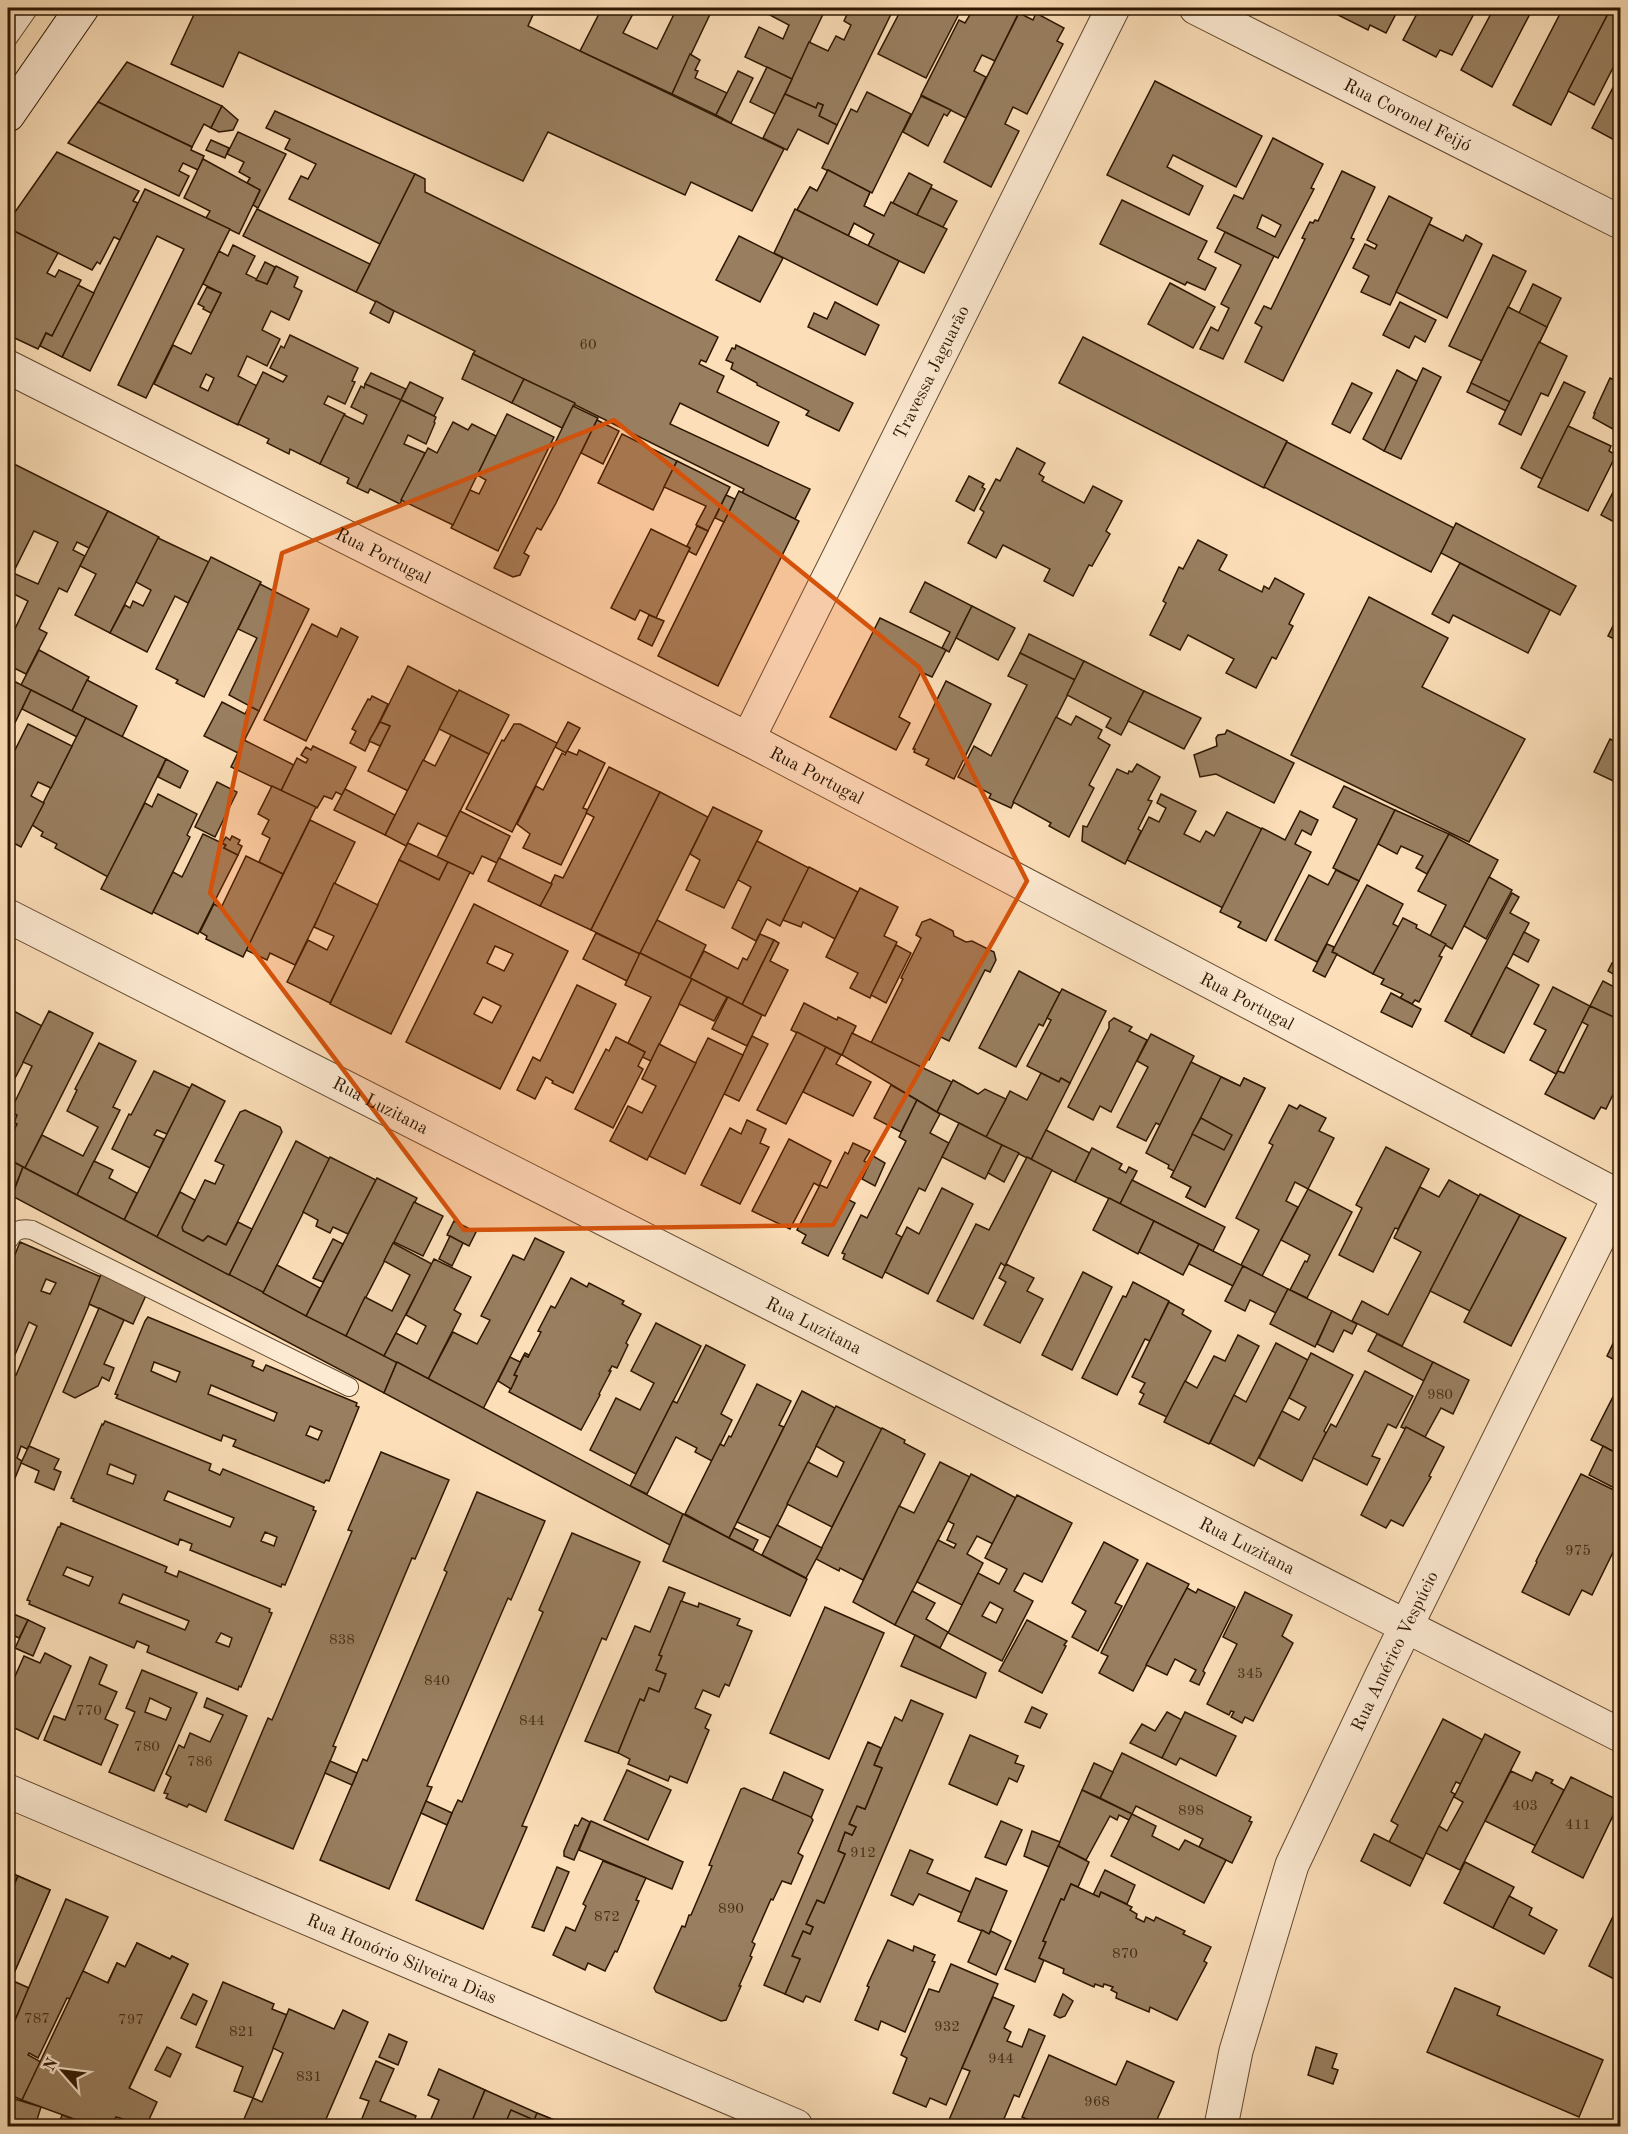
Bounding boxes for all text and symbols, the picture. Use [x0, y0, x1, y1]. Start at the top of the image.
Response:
street label: Rua Coronel Feijó [1340, 76, 1474, 155]
street label: Travessa Jaguarão [891, 303, 973, 443]
house number: 60 [579, 338, 597, 353]
street label: Rua Portugal [332, 525, 433, 588]
street label: Rua Portugal [766, 744, 867, 808]
street label: Rua Portugal [1197, 970, 1297, 1034]
street label: Rua Luzitana [329, 1074, 431, 1138]
street label: Rua Luzitana [763, 1295, 864, 1358]
house number: 980 [1427, 1388, 1453, 1403]
street label: Rua Luzitana [1196, 1515, 1298, 1578]
house number: 975 [1565, 1544, 1591, 1559]
street label: Rua Américo Vespúcio [1349, 1568, 1442, 1734]
house number: 838 [329, 1633, 355, 1648]
house number: 345 [1237, 1667, 1263, 1682]
house number: 840 [424, 1674, 450, 1689]
house number: 770 [76, 1704, 102, 1719]
house number: 844 [519, 1714, 545, 1729]
house number: 780 [134, 1740, 160, 1755]
house number: 786 [187, 1755, 213, 1770]
house number: 403 [1512, 1799, 1538, 1814]
house number: 898 [1178, 1804, 1204, 1819]
house number: 411 [1565, 1818, 1591, 1833]
house number: 912 [850, 1846, 876, 1861]
house number: 890 [718, 1902, 744, 1917]
house number: 872 [594, 1910, 620, 1925]
street label: Rua Honório Silveira Dias [304, 1911, 499, 2008]
house number: 870 [1112, 1947, 1138, 1962]
house number: 787 [24, 2012, 50, 2027]
house number: 797 [118, 2013, 144, 2028]
house number: 932 [934, 2020, 960, 2035]
house number: 821 [229, 2025, 255, 2040]
north arrow [33, 2041, 93, 2101]
house number: 944 [988, 2052, 1014, 2067]
text: N [42, 2055, 62, 2074]
house number: 831 [296, 2070, 322, 2085]
house number: 968 [1084, 2095, 1110, 2110]

